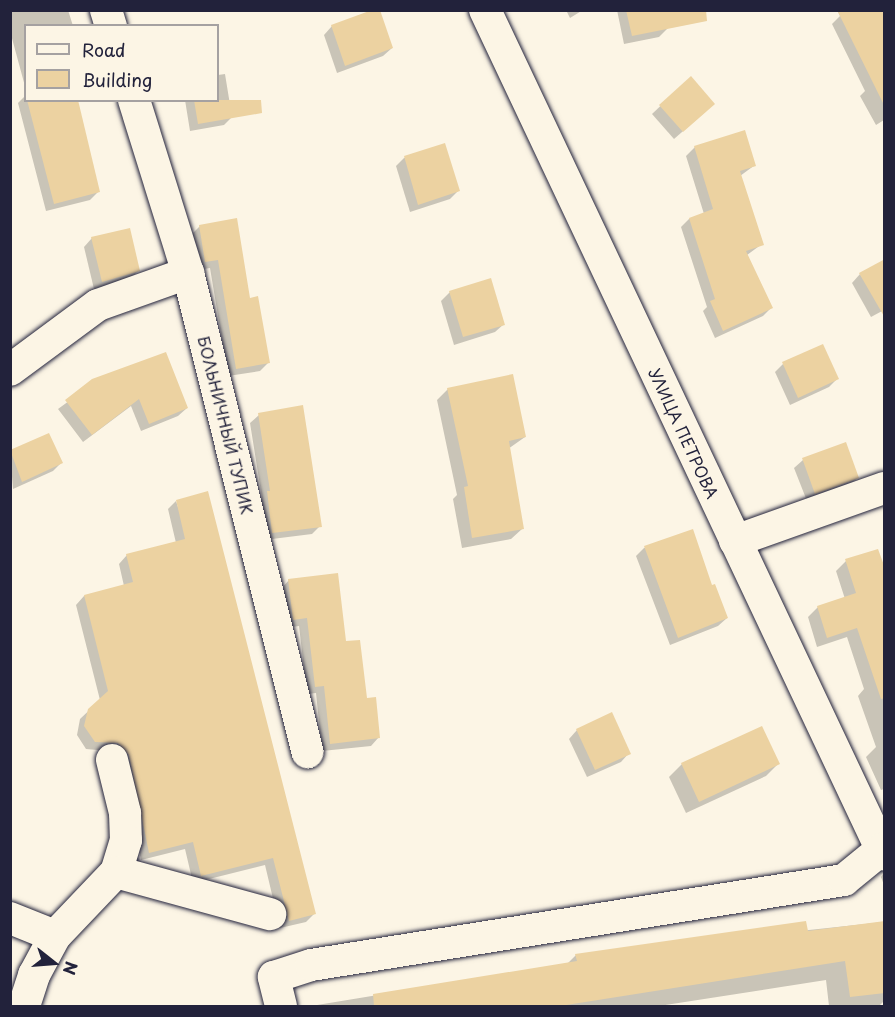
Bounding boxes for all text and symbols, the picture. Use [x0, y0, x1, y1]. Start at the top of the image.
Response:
legend [24, 24, 219, 102]
text: Road [82, 36, 126, 63]
text: Building [82, 66, 152, 93]
street label: БОЛЬНИЧНЫЙ ТУПИК [195, 334, 257, 516]
street label: УЛИЦА ПЕТРОВА [645, 364, 723, 502]
north arrow [24, 933, 84, 993]
text: N [58, 959, 85, 978]

